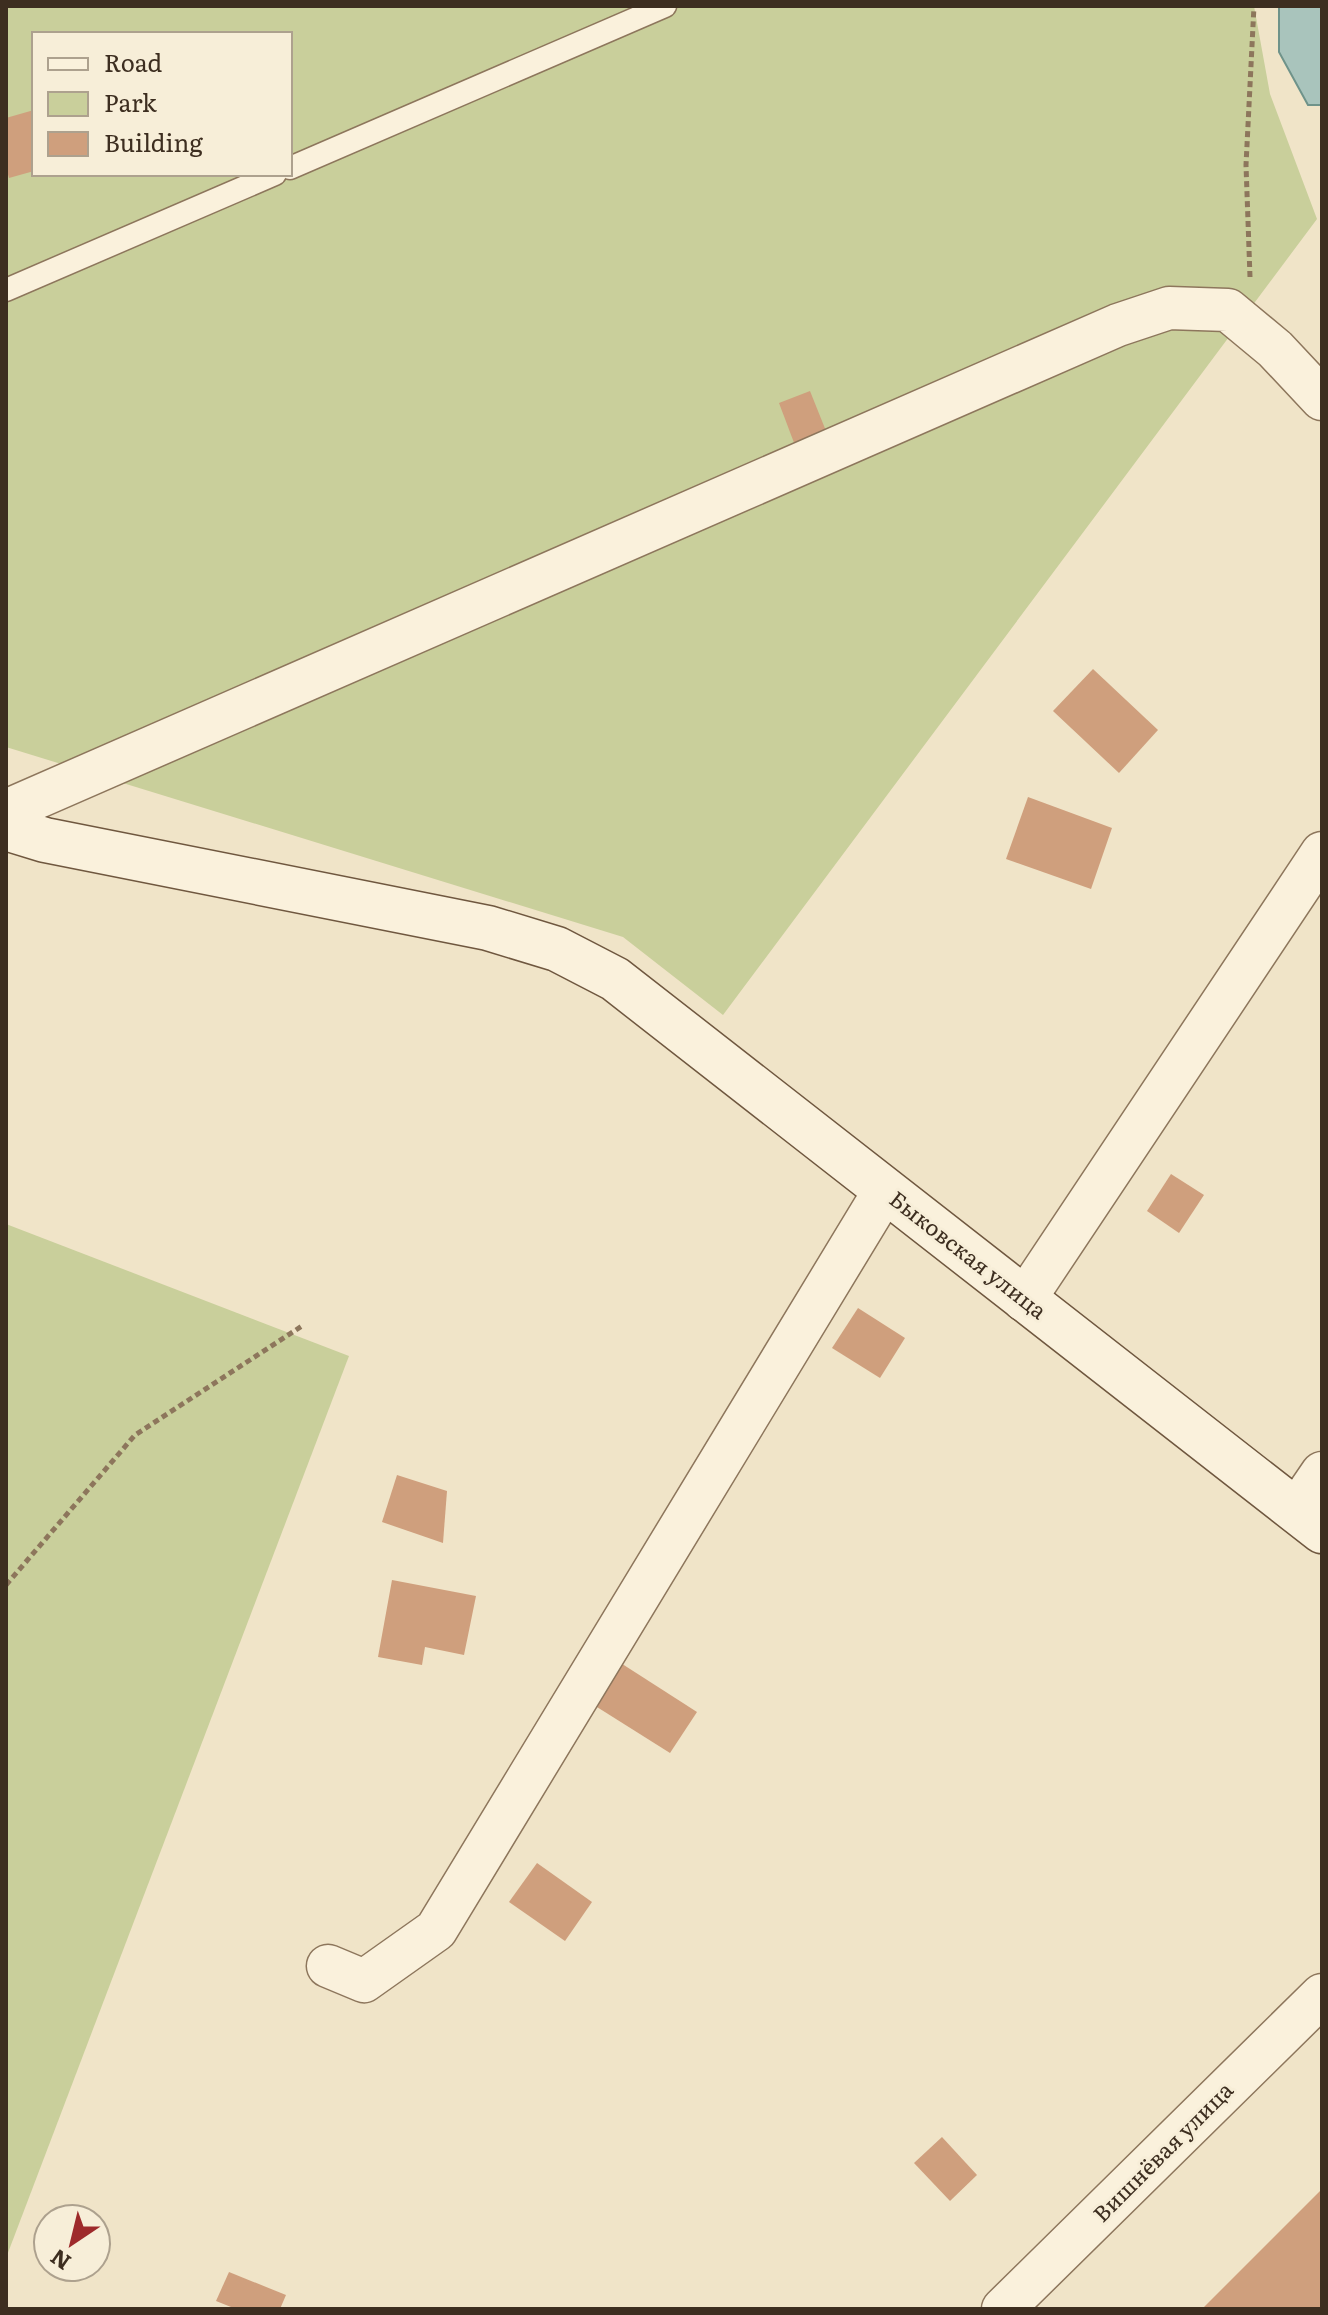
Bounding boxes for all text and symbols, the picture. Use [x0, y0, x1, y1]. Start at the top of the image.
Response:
legend [32, 32, 292, 176]
text: Road [104, 44, 163, 79]
text: Park [104, 84, 157, 119]
text: Building [104, 124, 203, 159]
street label: Быковская улица [883, 1182, 1055, 1326]
street label: Вишнёвая улица [1084, 2073, 1240, 2229]
north arrow [32, 2203, 112, 2283]
text: N [43, 2242, 77, 2279]

